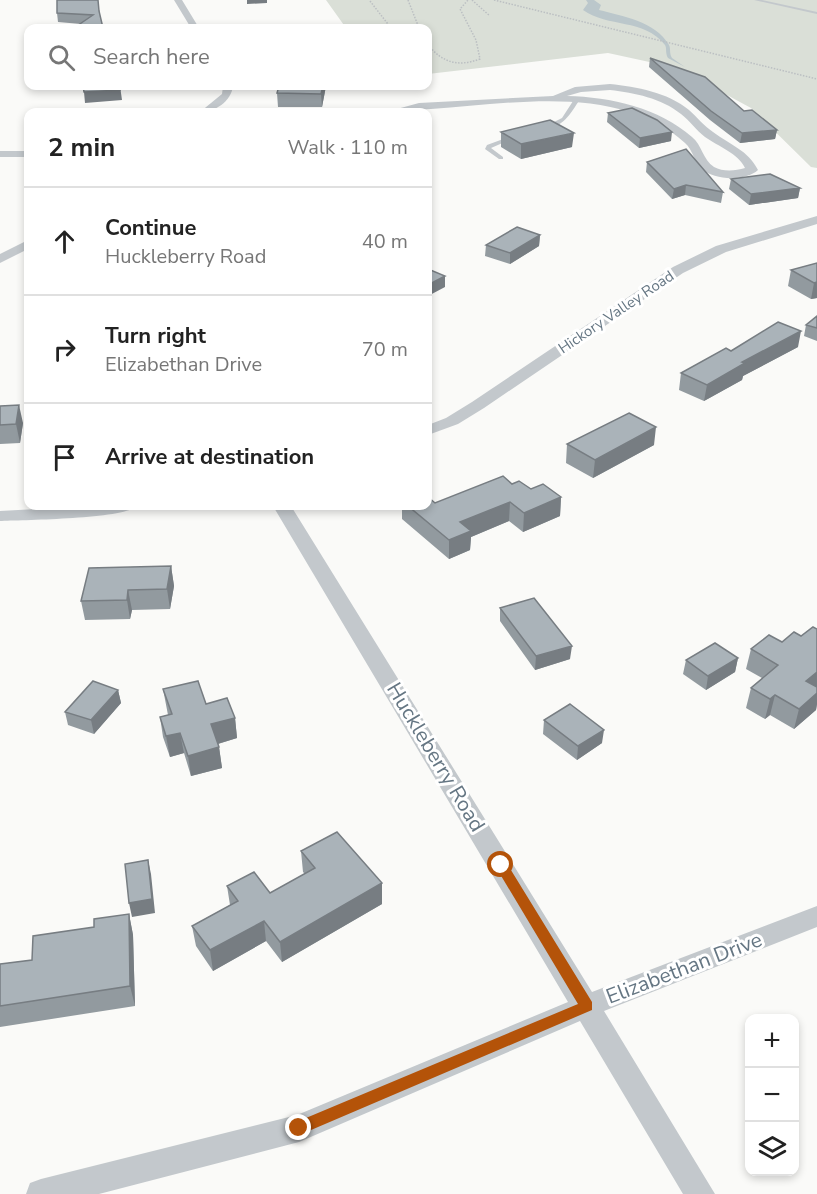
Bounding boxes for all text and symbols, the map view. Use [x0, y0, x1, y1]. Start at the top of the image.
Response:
search box [24, 24, 432, 90]
icon: search [45, 41, 78, 74]
text: Search here [93, 42, 210, 72]
text: 2 min [48, 130, 115, 165]
text: Walk · 110 m [288, 134, 408, 161]
text: Continue [105, 213, 196, 243]
icon: ahead [48, 225, 81, 258]
text: 40 m [362, 228, 408, 255]
text: Huckleberry Road [105, 243, 266, 270]
street label: Hickory Valley Road [554, 266, 678, 358]
text: Turn right [105, 321, 206, 351]
icon: right [48, 333, 81, 366]
text: 70 m [362, 336, 408, 363]
text: Elizabethan Drive [105, 351, 262, 378]
icon: arrive [48, 441, 81, 474]
text: Arrive at destination [105, 442, 314, 472]
street label: Huckleberry Road [380, 677, 492, 837]
route start [487, 851, 513, 877]
street label: Elizabethan Drive [602, 925, 766, 1011]
map controls [745, 1014, 799, 1176]
button: + [745, 1014, 799, 1068]
button: − [745, 1068, 799, 1122]
route end [285, 1114, 311, 1140]
button: layers [745, 1122, 799, 1176]

